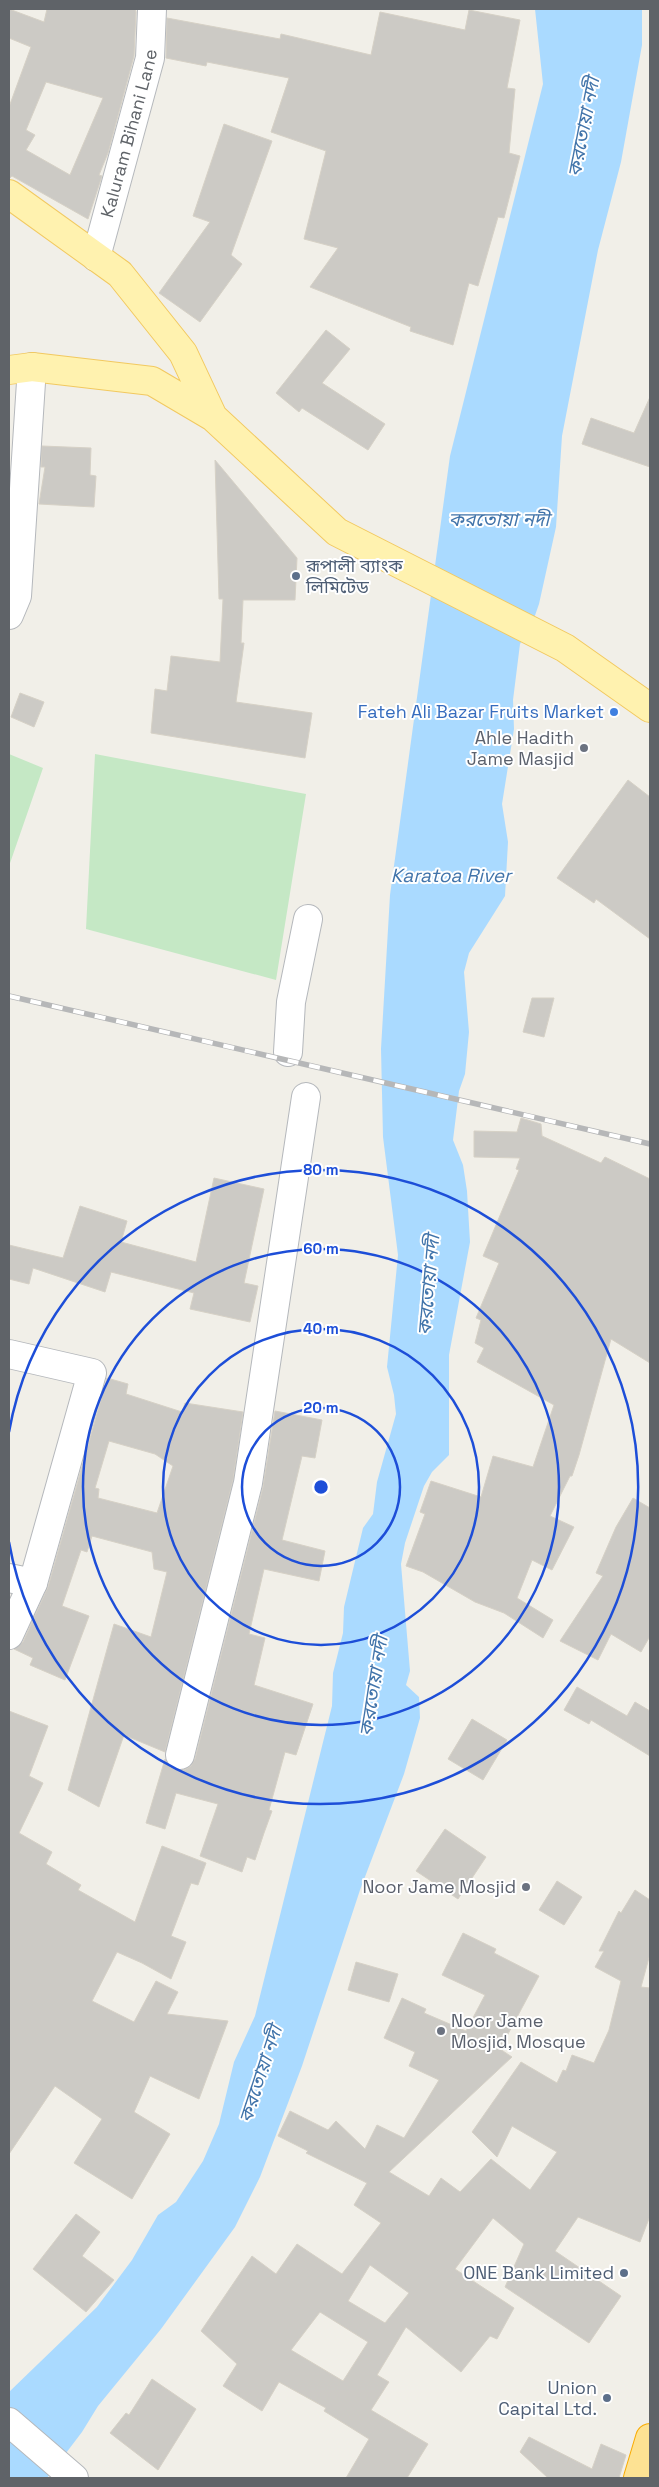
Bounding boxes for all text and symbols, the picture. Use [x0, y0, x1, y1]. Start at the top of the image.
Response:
street label: Kaluram Bihani Lane [95, 49, 161, 220]
water label: করতোয়া নদী [562, 71, 606, 179]
water label: করতোয়া নদী [449, 507, 553, 532]
place label: রূপালী ব্যাংক লিমিটেড [305, 554, 403, 598]
marker: রূপালী ব্যাংক লিমিটেড [290, 570, 302, 582]
place label: Fateh Ali Bazar Fruits Market [358, 700, 604, 723]
marker: Fateh Ali Bazar Fruits Market [608, 706, 620, 718]
place label: Ahle Hadith Jame Masjid [467, 726, 574, 770]
marker: Ahle Hadith Jame Masjid [578, 742, 590, 754]
water label: Karatoa River [391, 863, 513, 888]
text: 80 m [303, 1160, 339, 1179]
water label: করতোয়া নদী [412, 1230, 446, 1336]
text: 60 m [303, 1239, 339, 1258]
text: 40 m [303, 1319, 339, 1338]
text: 20 m [303, 1398, 339, 1417]
centre of rings [312, 1478, 330, 1496]
water label: করতোয়া নদী [353, 1630, 394, 1738]
place label: Noor Jame Mosjid [362, 1875, 516, 1898]
marker: Noor Jame Mosjid [520, 1881, 532, 1893]
place label: Noor Jame Mosjid, Mosque [451, 2009, 586, 2053]
water label: করতোয়া নদী [233, 2019, 289, 2126]
marker: Noor Jame Mosjid, Mosque [435, 2025, 447, 2037]
place label: ONE Bank Limited [463, 2261, 614, 2284]
marker: ONE Bank Limited [618, 2267, 630, 2279]
place label: Union Capital Ltd. [498, 2376, 597, 2420]
marker: Union Capital Ltd. [601, 2392, 613, 2404]

